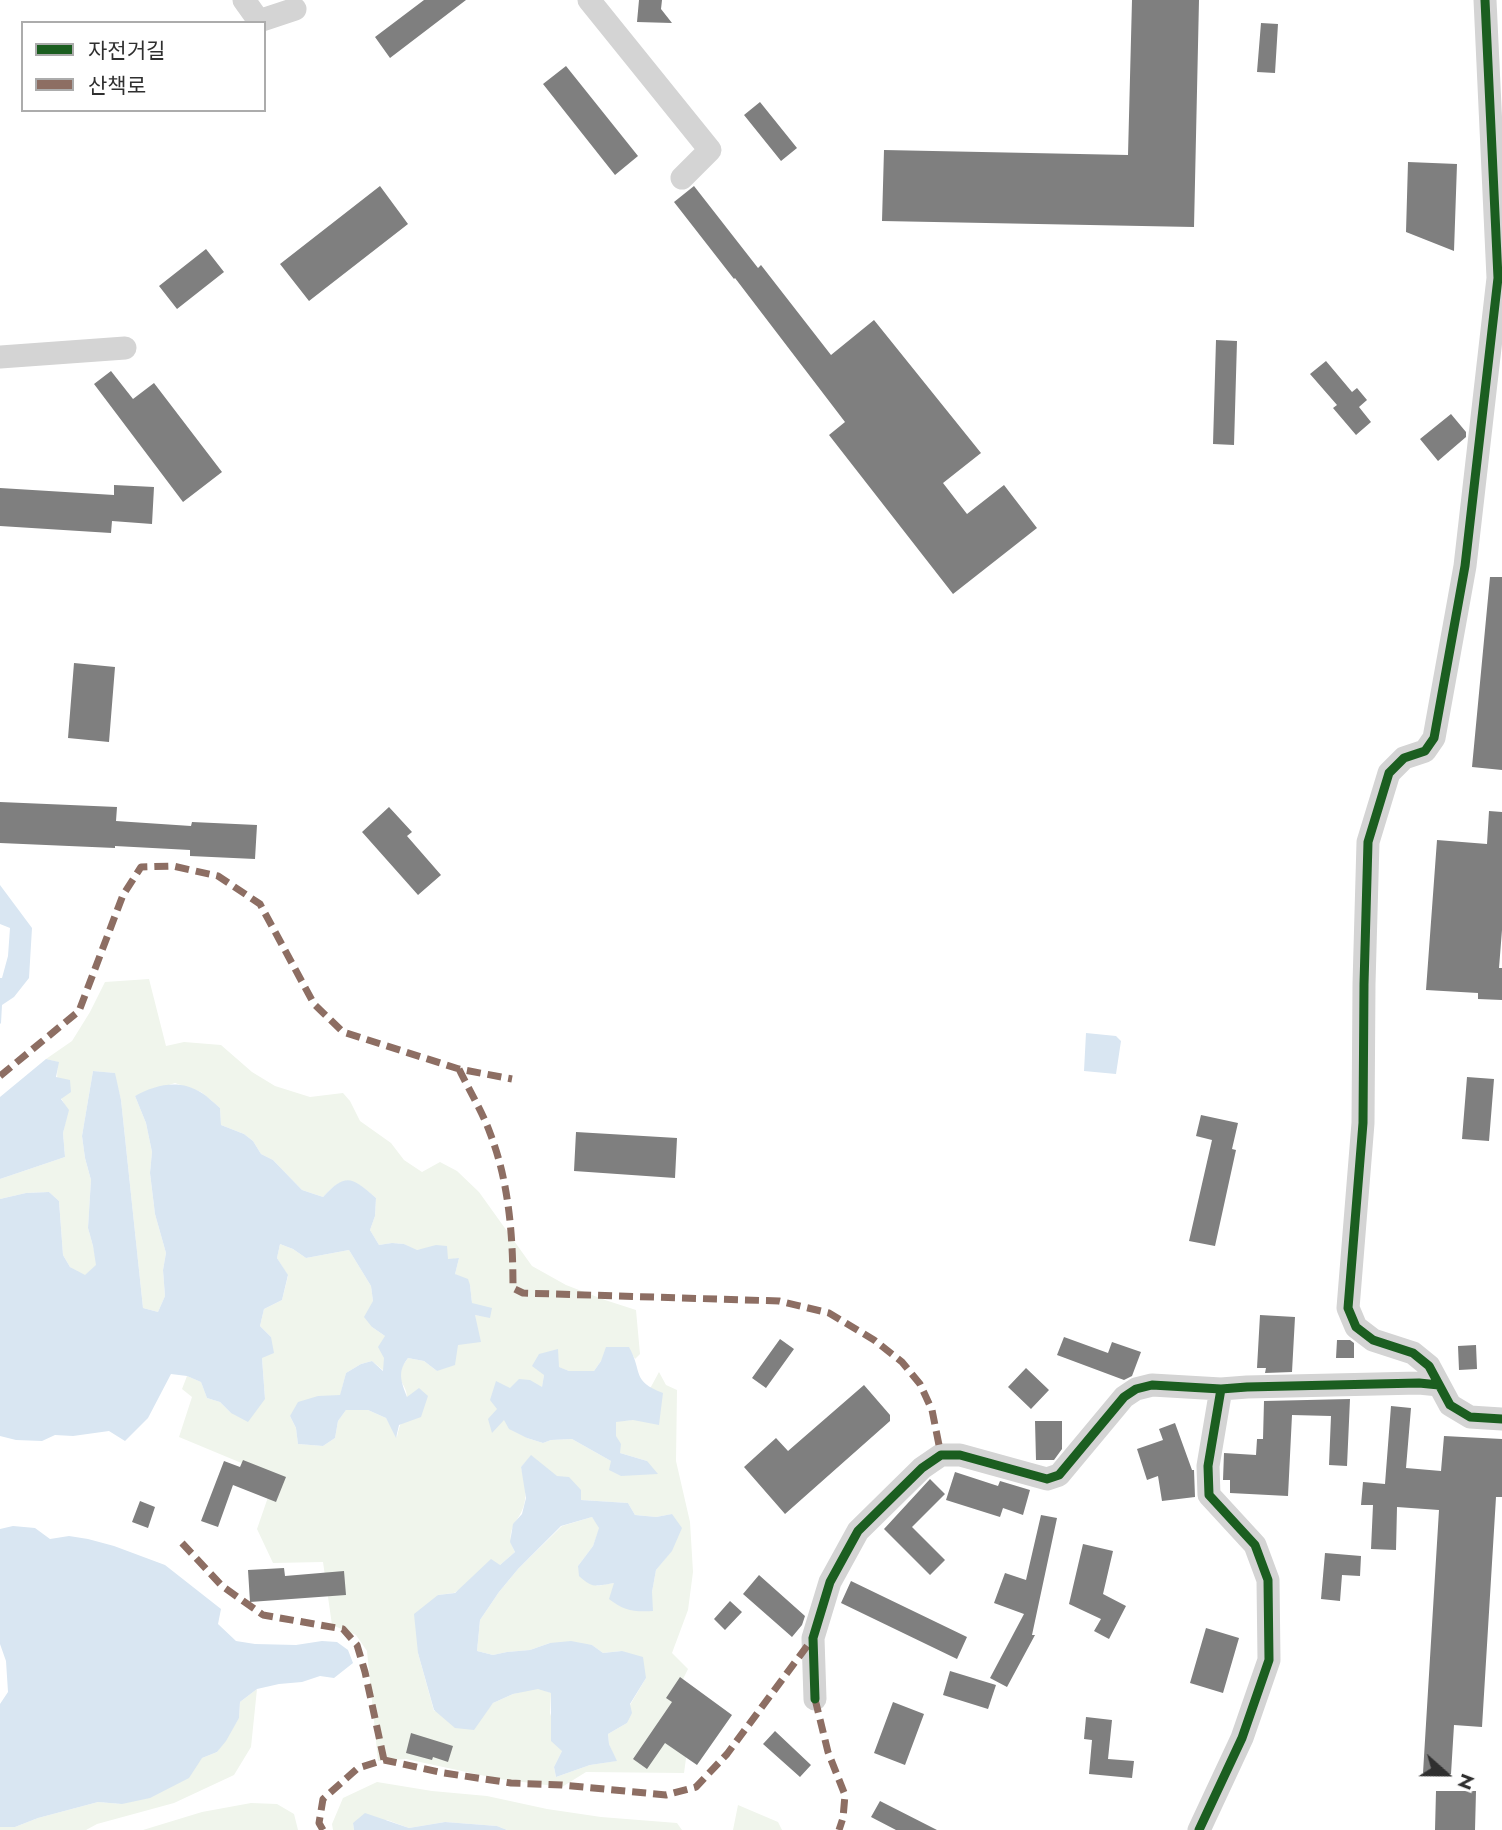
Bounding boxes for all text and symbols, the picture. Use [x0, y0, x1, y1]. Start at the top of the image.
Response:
legend [21, 21, 266, 112]
text: 자전거길 [88, 36, 165, 66]
text: 산책로 [88, 71, 146, 101]
north arrow [1411, 1739, 1481, 1809]
text: N [1451, 1770, 1481, 1794]

